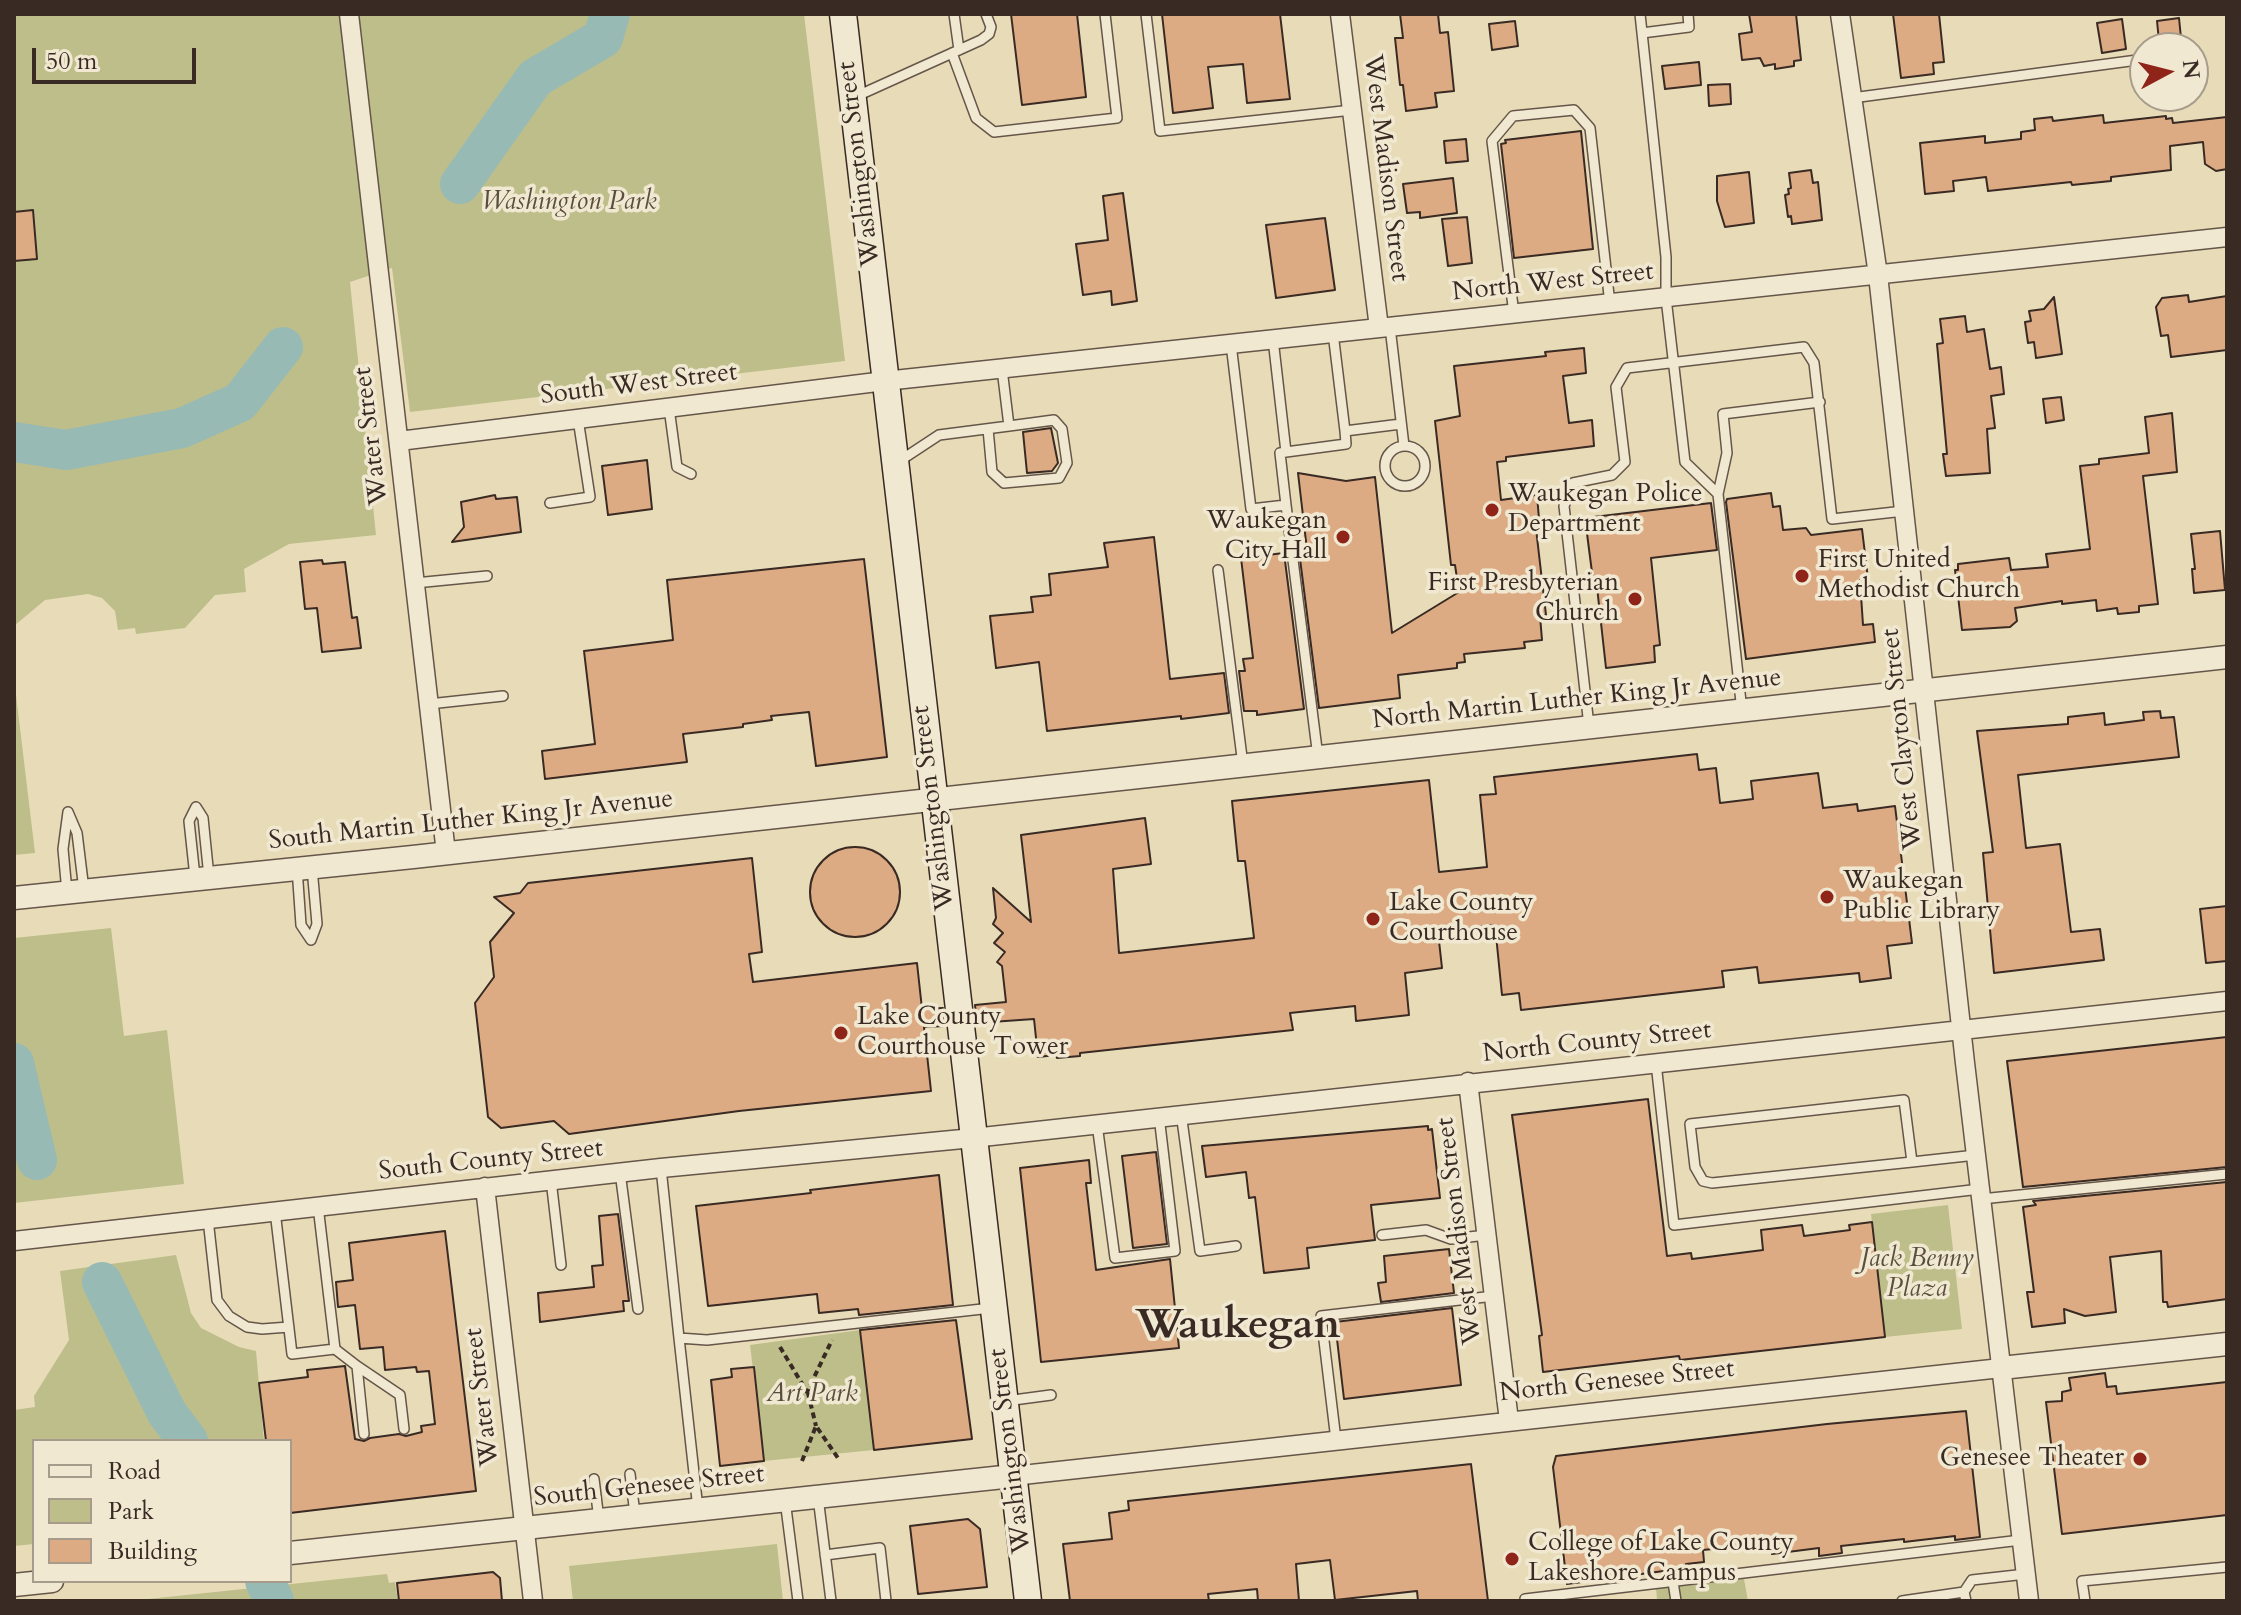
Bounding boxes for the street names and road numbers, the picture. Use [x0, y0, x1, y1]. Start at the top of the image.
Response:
street label: West Madison Street [1356, 53, 1414, 283]
street label: Washington Street [832, 60, 888, 268]
street label: North West Street [1451, 257, 1655, 309]
street label: South West Street [539, 357, 739, 413]
street label: Water Street [348, 365, 396, 507]
street label: West Clayton Street [1876, 627, 1930, 851]
street label: North Martin Luther King Jr Avenue [1371, 663, 1783, 737]
street label: Washington Street [906, 704, 962, 912]
street label: South Martin Luther King Jr Avenue [267, 784, 675, 858]
street label: North County Street [1481, 1015, 1713, 1071]
street label: West Madison Street [1431, 1116, 1489, 1346]
street label: South County Street [377, 1134, 605, 1188]
street label: Water Street [459, 1326, 507, 1468]
street label: Washington Street [983, 1347, 1039, 1555]
street label: North Genesee Street [1498, 1354, 1736, 1410]
street label: South Genesee Street [532, 1459, 766, 1515]

